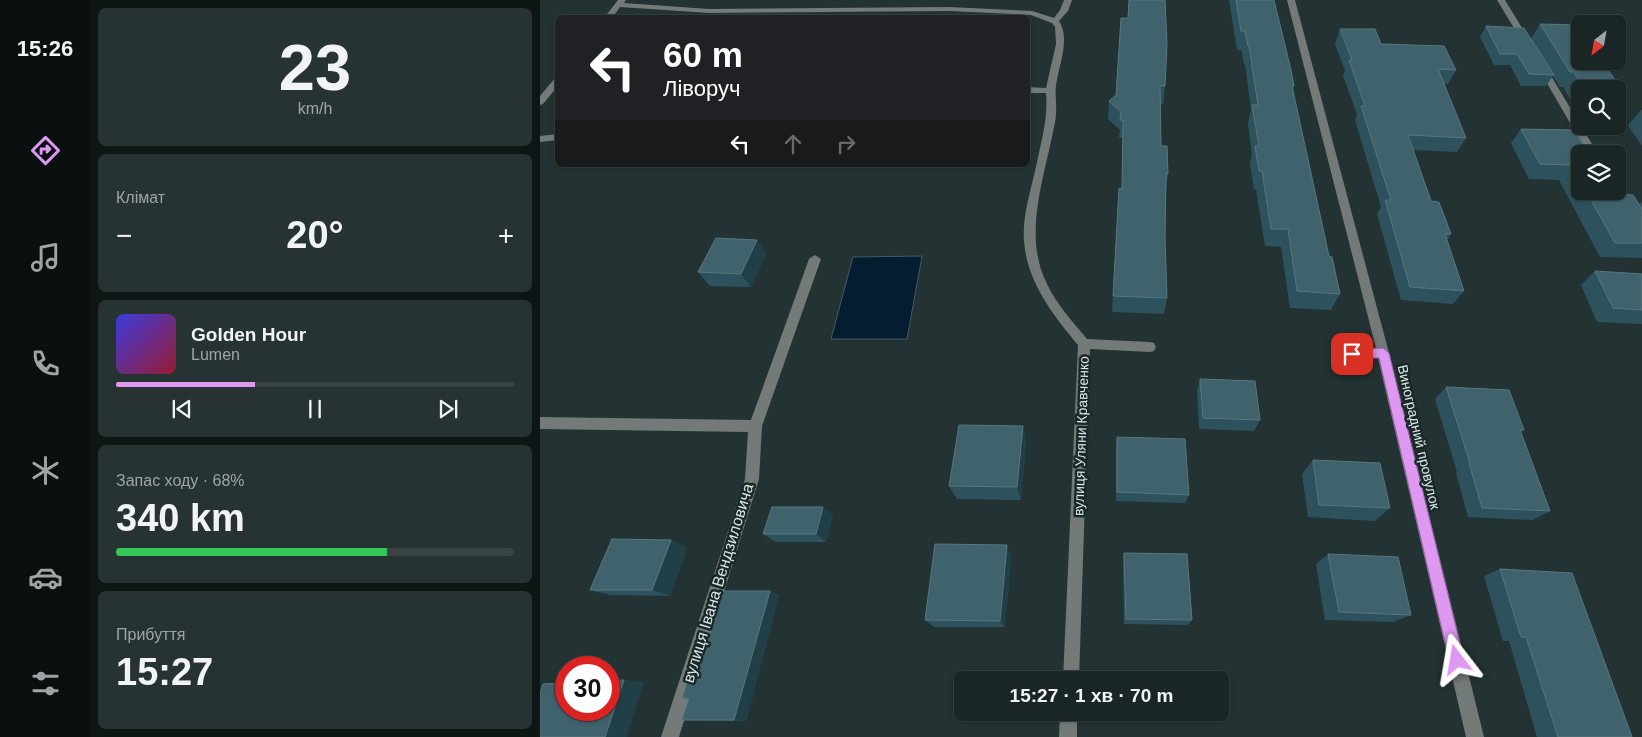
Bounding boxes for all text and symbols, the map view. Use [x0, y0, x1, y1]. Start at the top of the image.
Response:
north arrow [1571, 15, 1626, 70]
map controls [1571, 15, 1626, 200]
text: 23 [279, 31, 351, 104]
icon: left [580, 35, 645, 100]
text: 60 m [663, 35, 743, 74]
text: 15:26 [17, 36, 73, 61]
text: Ліворуч [663, 76, 740, 101]
button: search [1571, 80, 1626, 135]
text: km/h [298, 100, 332, 117]
icon: left [726, 130, 754, 158]
icon: ahead [779, 130, 807, 158]
icon: right [832, 130, 860, 158]
icon: directions [28, 133, 63, 168]
button: layers [1571, 145, 1626, 200]
text: Клімат [116, 189, 165, 206]
text: 20° [286, 214, 344, 256]
text: − [116, 220, 132, 251]
text: + [498, 220, 514, 251]
icon: music [28, 240, 63, 275]
text: Golden Hour [191, 324, 306, 345]
pin [1331, 333, 1373, 375]
icon: arrive [1338, 340, 1366, 368]
icon: phone [28, 346, 63, 381]
text: Lumen [191, 346, 240, 363]
street label: вулиця Уляни Кравченко [1070, 356, 1092, 516]
street label: Виноградний провулок [1395, 363, 1444, 512]
icon: previous [168, 395, 196, 423]
icon: pause [301, 395, 329, 423]
icon: next [434, 395, 462, 423]
icon: climate [28, 453, 63, 488]
text: Запас ходу · 68% [116, 472, 245, 489]
street label: вулиця Івана Вендзиловича [680, 481, 756, 685]
text: 340 km [116, 497, 245, 539]
icon: car [28, 560, 63, 595]
text: Прибуття [116, 626, 185, 643]
position arrow [1430, 633, 1482, 685]
text: 15:27 [116, 651, 213, 693]
speed limit sign: 30 [555, 656, 620, 721]
icon: filters [28, 666, 63, 701]
text: 15:27 · 1 хв · 70 m [1010, 685, 1173, 706]

